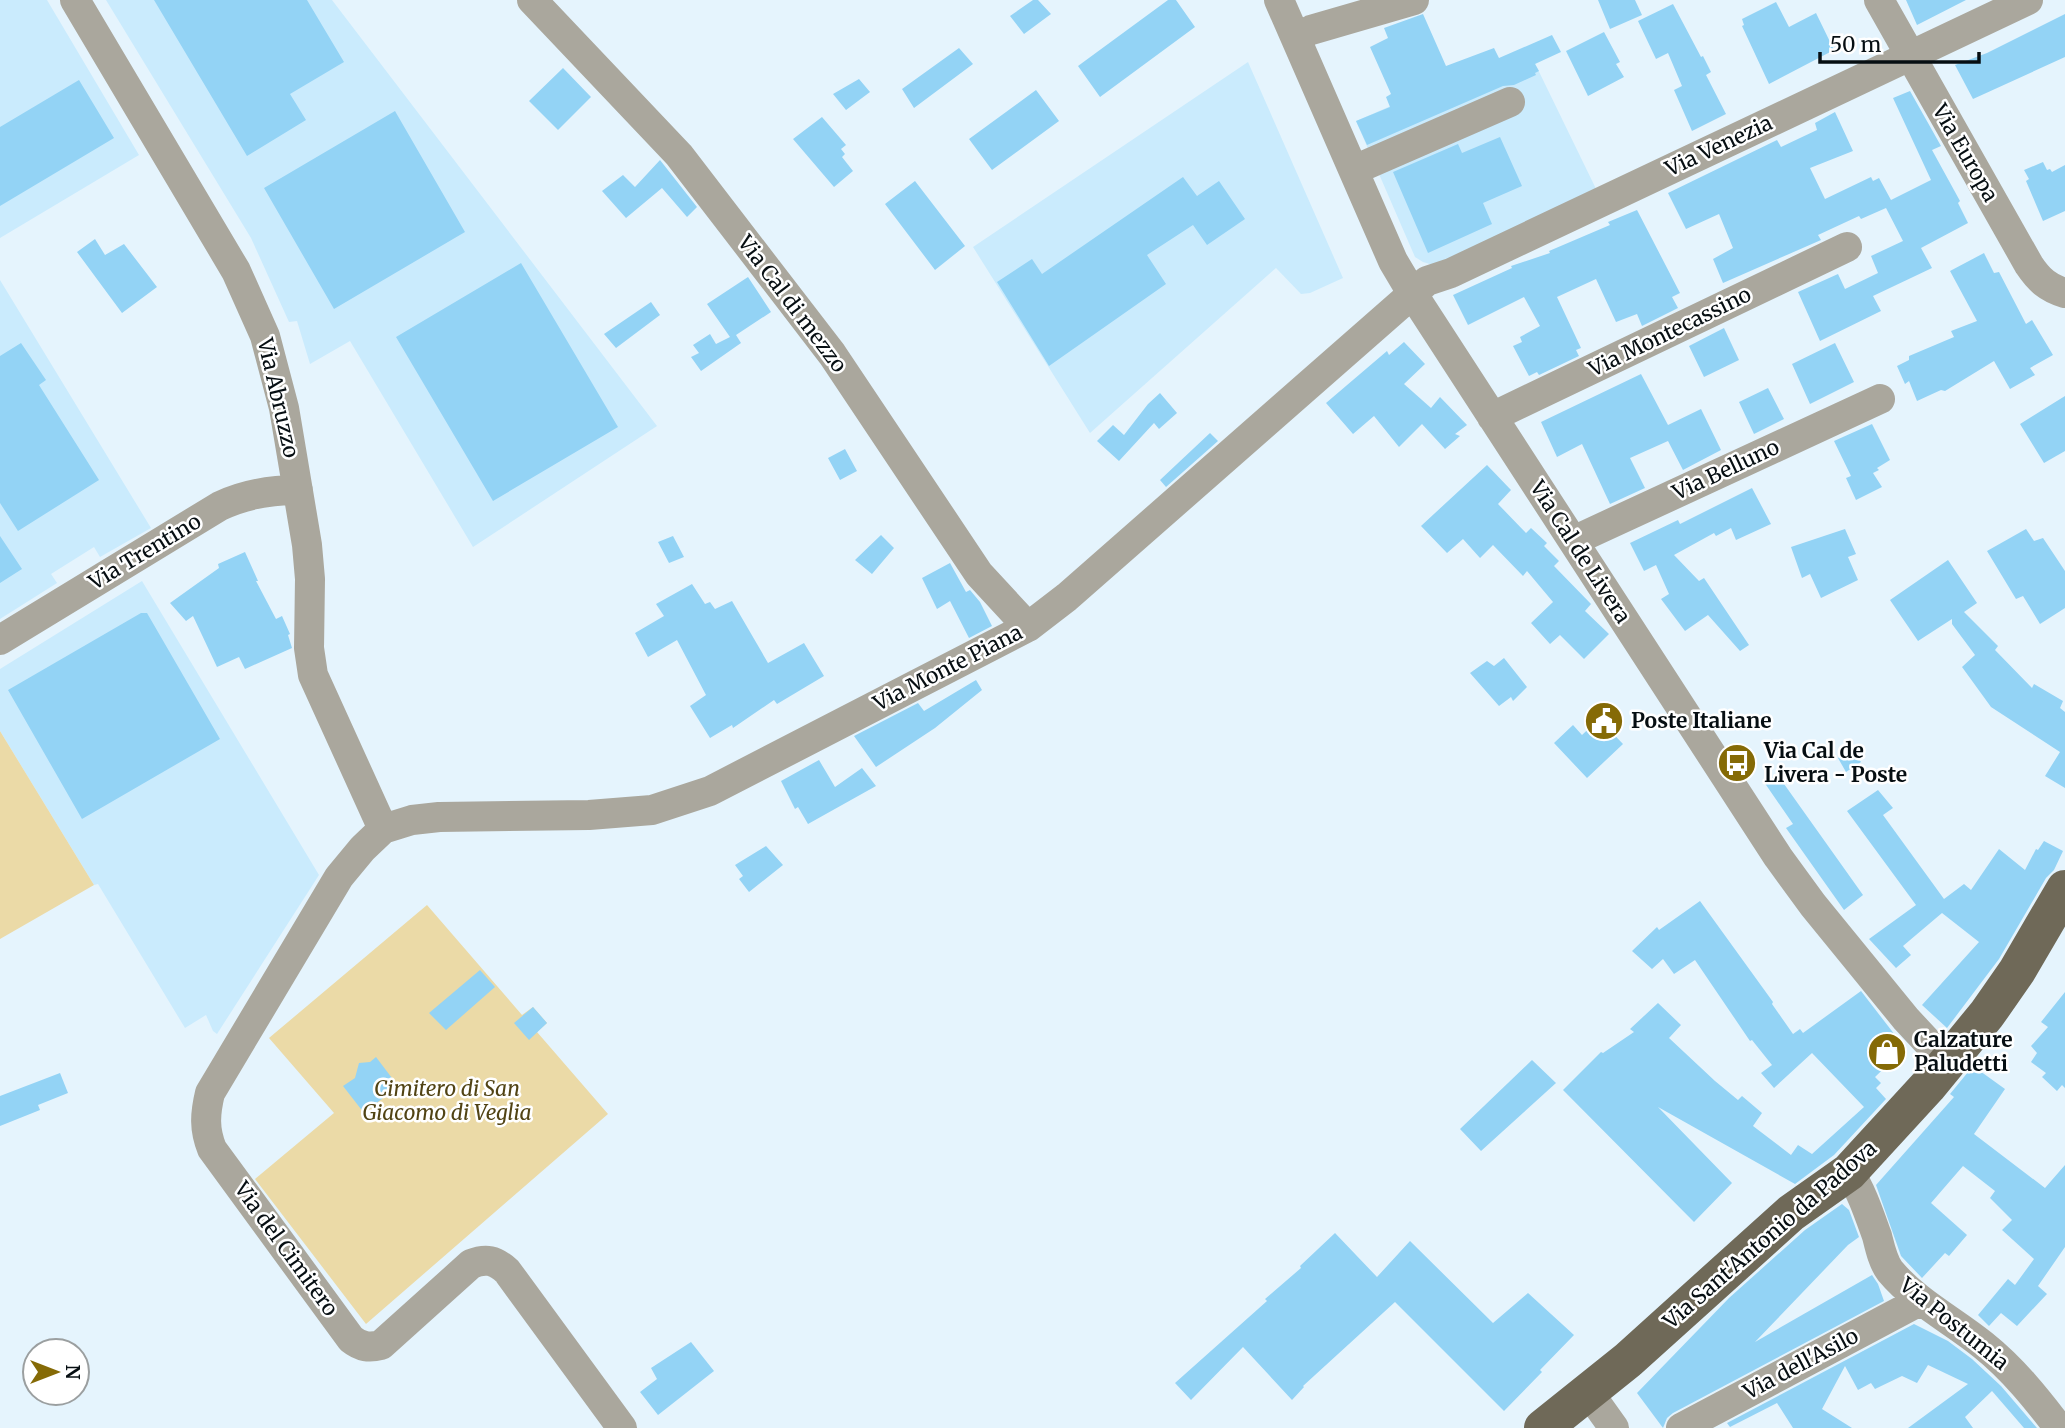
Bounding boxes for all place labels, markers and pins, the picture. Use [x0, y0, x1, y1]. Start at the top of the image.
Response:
public building icon: Poste Italiane [1583, 700, 1625, 742]
place label: Poste Italiane [1631, 707, 1772, 734]
place label: Via Cal de Livera - Poste [1763, 737, 1907, 788]
bus stop icon: Via Cal de Livera - Poste [1716, 742, 1758, 784]
place label: Calzature Paludetti [1914, 1026, 2013, 1077]
shop icon: Calzature Paludetti [1866, 1031, 1908, 1073]

